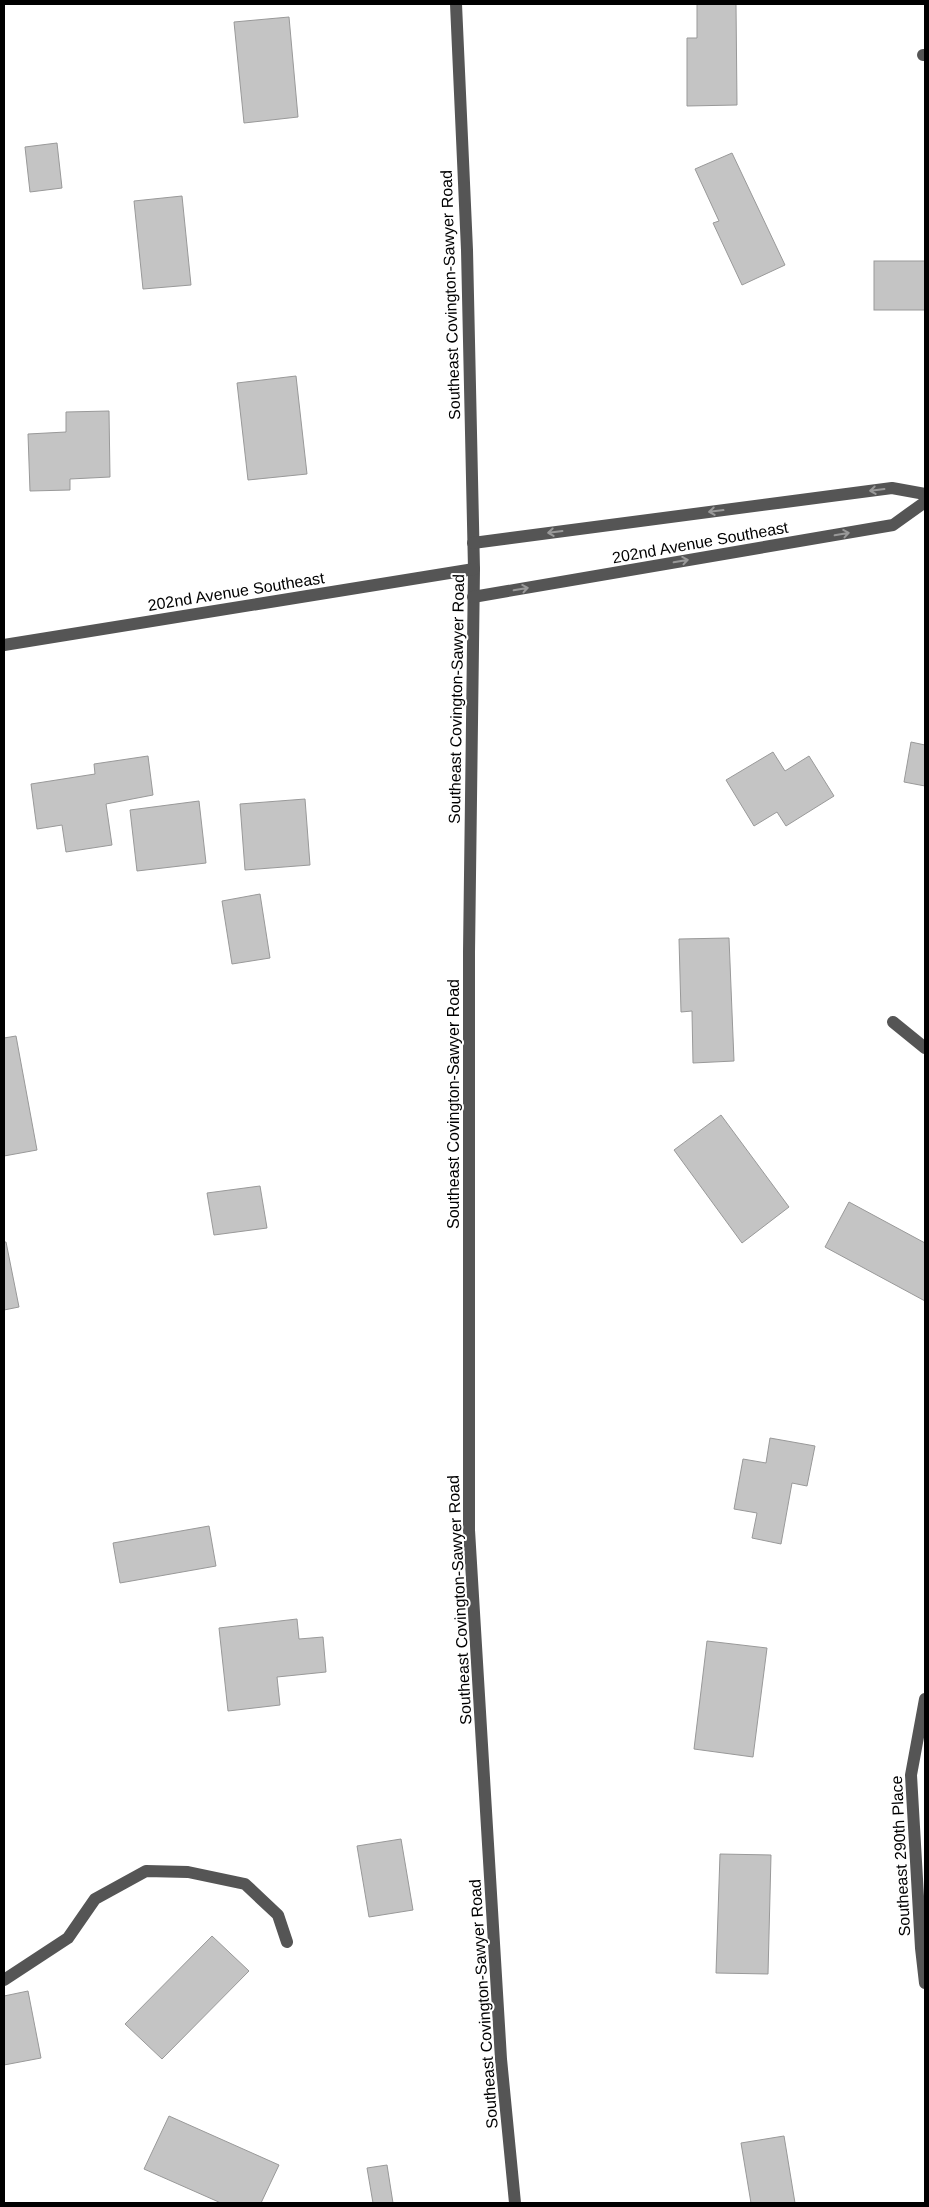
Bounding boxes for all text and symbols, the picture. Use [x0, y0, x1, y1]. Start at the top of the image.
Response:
street label: Southeast Covington-Sawyer Road [438, 170, 463, 420]
one-way arrow [869, 485, 885, 495]
one-way arrow [708, 506, 724, 516]
street label: 202nd Avenue Southeast [611, 519, 790, 566]
one-way arrow [547, 527, 563, 537]
one-way arrow [833, 528, 849, 538]
one-way arrow [673, 556, 689, 566]
street label: 202nd Avenue Southeast [147, 569, 326, 614]
street label: Southeast Covington-Sawyer Road [446, 574, 467, 824]
one-way arrow [513, 583, 529, 593]
street label: Southeast Covington-Sawyer Road [445, 979, 462, 1229]
street label: Southeast Covington-Sawyer Road [444, 1475, 475, 1725]
street label: Southeast 290th Place [888, 1775, 913, 1937]
street label: Southeast Covington-Sawyer Road [466, 1879, 501, 2129]

